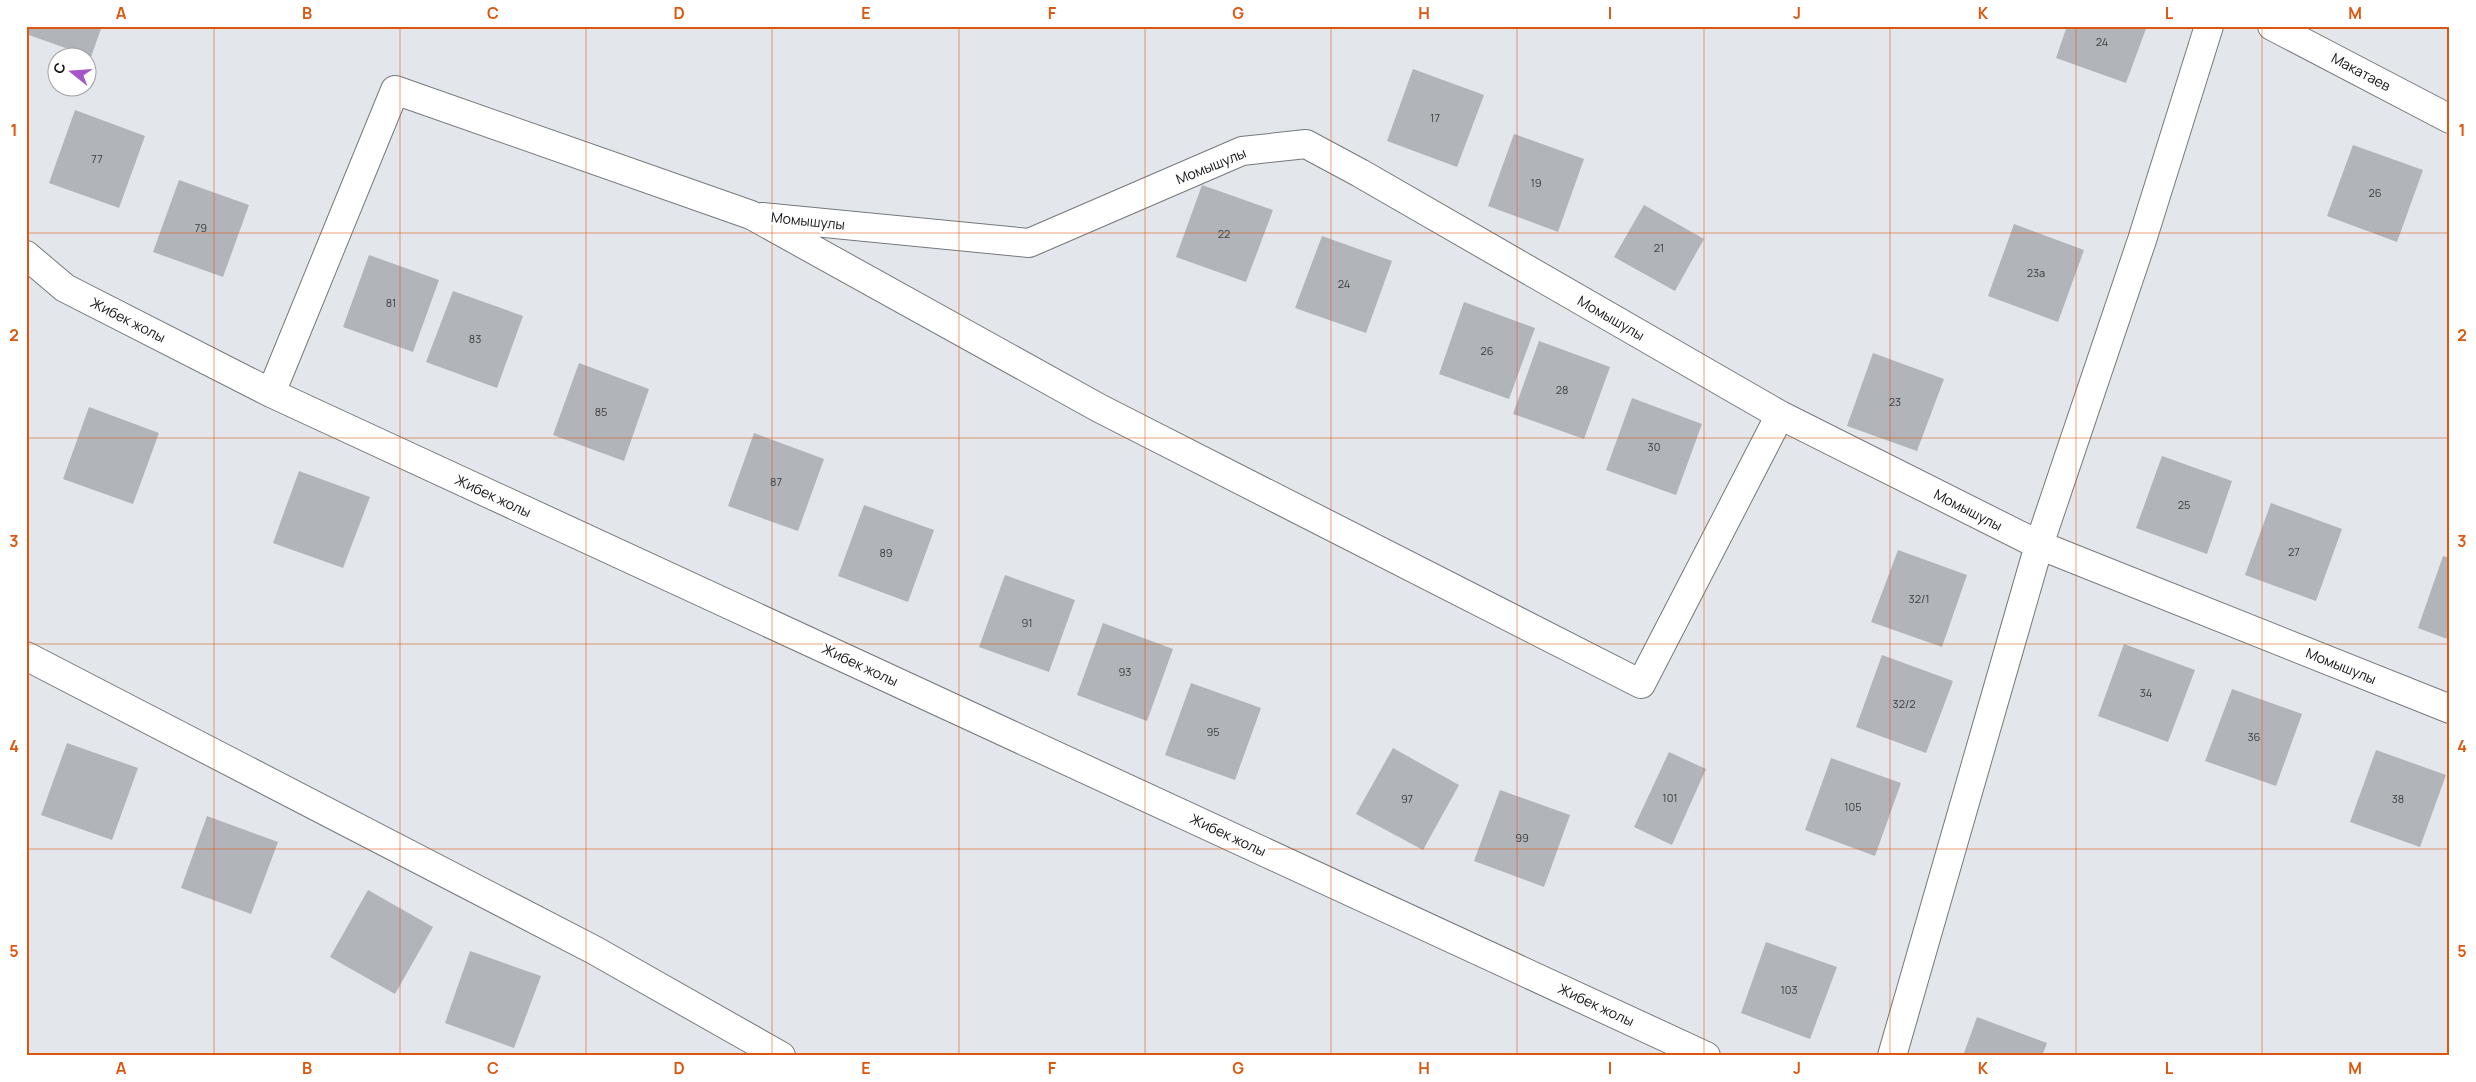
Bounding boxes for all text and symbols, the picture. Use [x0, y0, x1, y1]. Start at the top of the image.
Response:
text: A [116, 2, 127, 24]
text: B [302, 2, 312, 24]
text: C [487, 2, 499, 24]
text: D [673, 2, 685, 24]
text: E [861, 2, 871, 24]
text: F [1048, 2, 1057, 24]
text: G [1232, 2, 1244, 24]
text: H [1418, 2, 1430, 24]
text: I [1608, 2, 1612, 24]
text: J [1793, 2, 1801, 24]
text: K [1978, 2, 1989, 24]
text: L [2165, 2, 2174, 24]
text: M [2348, 2, 2362, 24]
house number: 24 [2096, 34, 2108, 49]
north arrow [48, 48, 98, 98]
street label: Макатаев [2328, 48, 2395, 95]
text: С [48, 60, 70, 76]
house number: 17 [1430, 110, 1440, 125]
text: 1 [10, 119, 18, 141]
text: 1 [2458, 119, 2466, 141]
street label: Момышулы [1173, 143, 1249, 188]
house number: 77 [91, 151, 103, 166]
house number: 19 [1530, 175, 1542, 190]
house number: 26 [2368, 185, 2382, 200]
street label: Момышулы [770, 207, 846, 234]
house number: 79 [195, 220, 207, 235]
house number: 22 [1218, 226, 1230, 241]
house number: 21 [1654, 240, 1664, 255]
house number: 23а [2027, 265, 2045, 280]
house number: 24 [1338, 276, 1350, 291]
street label: Момышулы [1574, 291, 1648, 344]
street label: Жибек жолы [87, 293, 169, 347]
house number: 81 [386, 295, 396, 310]
text: 2 [9, 324, 19, 346]
text: 2 [2457, 324, 2467, 346]
house number: 83 [469, 331, 481, 346]
house number: 26 [1480, 343, 1494, 358]
house number: 28 [1556, 382, 1568, 397]
house number: 23 [1889, 394, 1901, 409]
house number: 85 [595, 404, 607, 419]
house number: 30 [1648, 439, 1660, 454]
street label: Жибек жолы [452, 470, 534, 521]
house number: 87 [770, 474, 782, 489]
street label: Момышулы [1931, 484, 2006, 535]
house number: 25 [2178, 497, 2190, 512]
text: 3 [9, 530, 19, 552]
text: 3 [2457, 530, 2467, 552]
house number: 27 [2288, 544, 2300, 559]
house number: 89 [879, 545, 893, 560]
house number: 32/1 [1909, 591, 1929, 606]
house number: 91 [1021, 615, 1033, 630]
street label: Жибек жолы [819, 639, 901, 690]
street label: Момышулы [2303, 643, 2379, 688]
house number: 93 [1119, 664, 1131, 679]
house number: 34 [2140, 685, 2152, 700]
house number: 32/2 [1893, 696, 1915, 711]
house number: 95 [1206, 724, 1220, 739]
house number: 36 [2248, 729, 2261, 744]
text: 4 [9, 735, 19, 757]
text: 4 [2457, 735, 2467, 757]
house number: 101 [1662, 790, 1678, 805]
house number: 97 [1401, 791, 1413, 806]
house number: 38 [2392, 791, 2404, 806]
house number: 105 [1844, 799, 1862, 814]
street label: Жибек жолы [1187, 809, 1269, 860]
house number: 99 [1515, 830, 1529, 845]
text: 5 [9, 940, 19, 962]
text: 5 [2457, 940, 2467, 962]
street label: Жибек жолы [1555, 979, 1637, 1030]
house number: 103 [1780, 982, 1798, 997]
text: A [116, 1057, 127, 1079]
text: B [302, 1057, 312, 1079]
text: C [487, 1057, 499, 1079]
text: D [673, 1057, 685, 1079]
text: E [861, 1057, 871, 1079]
text: F [1048, 1057, 1057, 1079]
text: G [1232, 1057, 1244, 1079]
text: H [1418, 1057, 1430, 1079]
text: I [1608, 1057, 1612, 1079]
text: J [1793, 1057, 1801, 1079]
text: K [1978, 1057, 1989, 1079]
text: L [2165, 1057, 2174, 1079]
text: M [2348, 1057, 2362, 1079]

